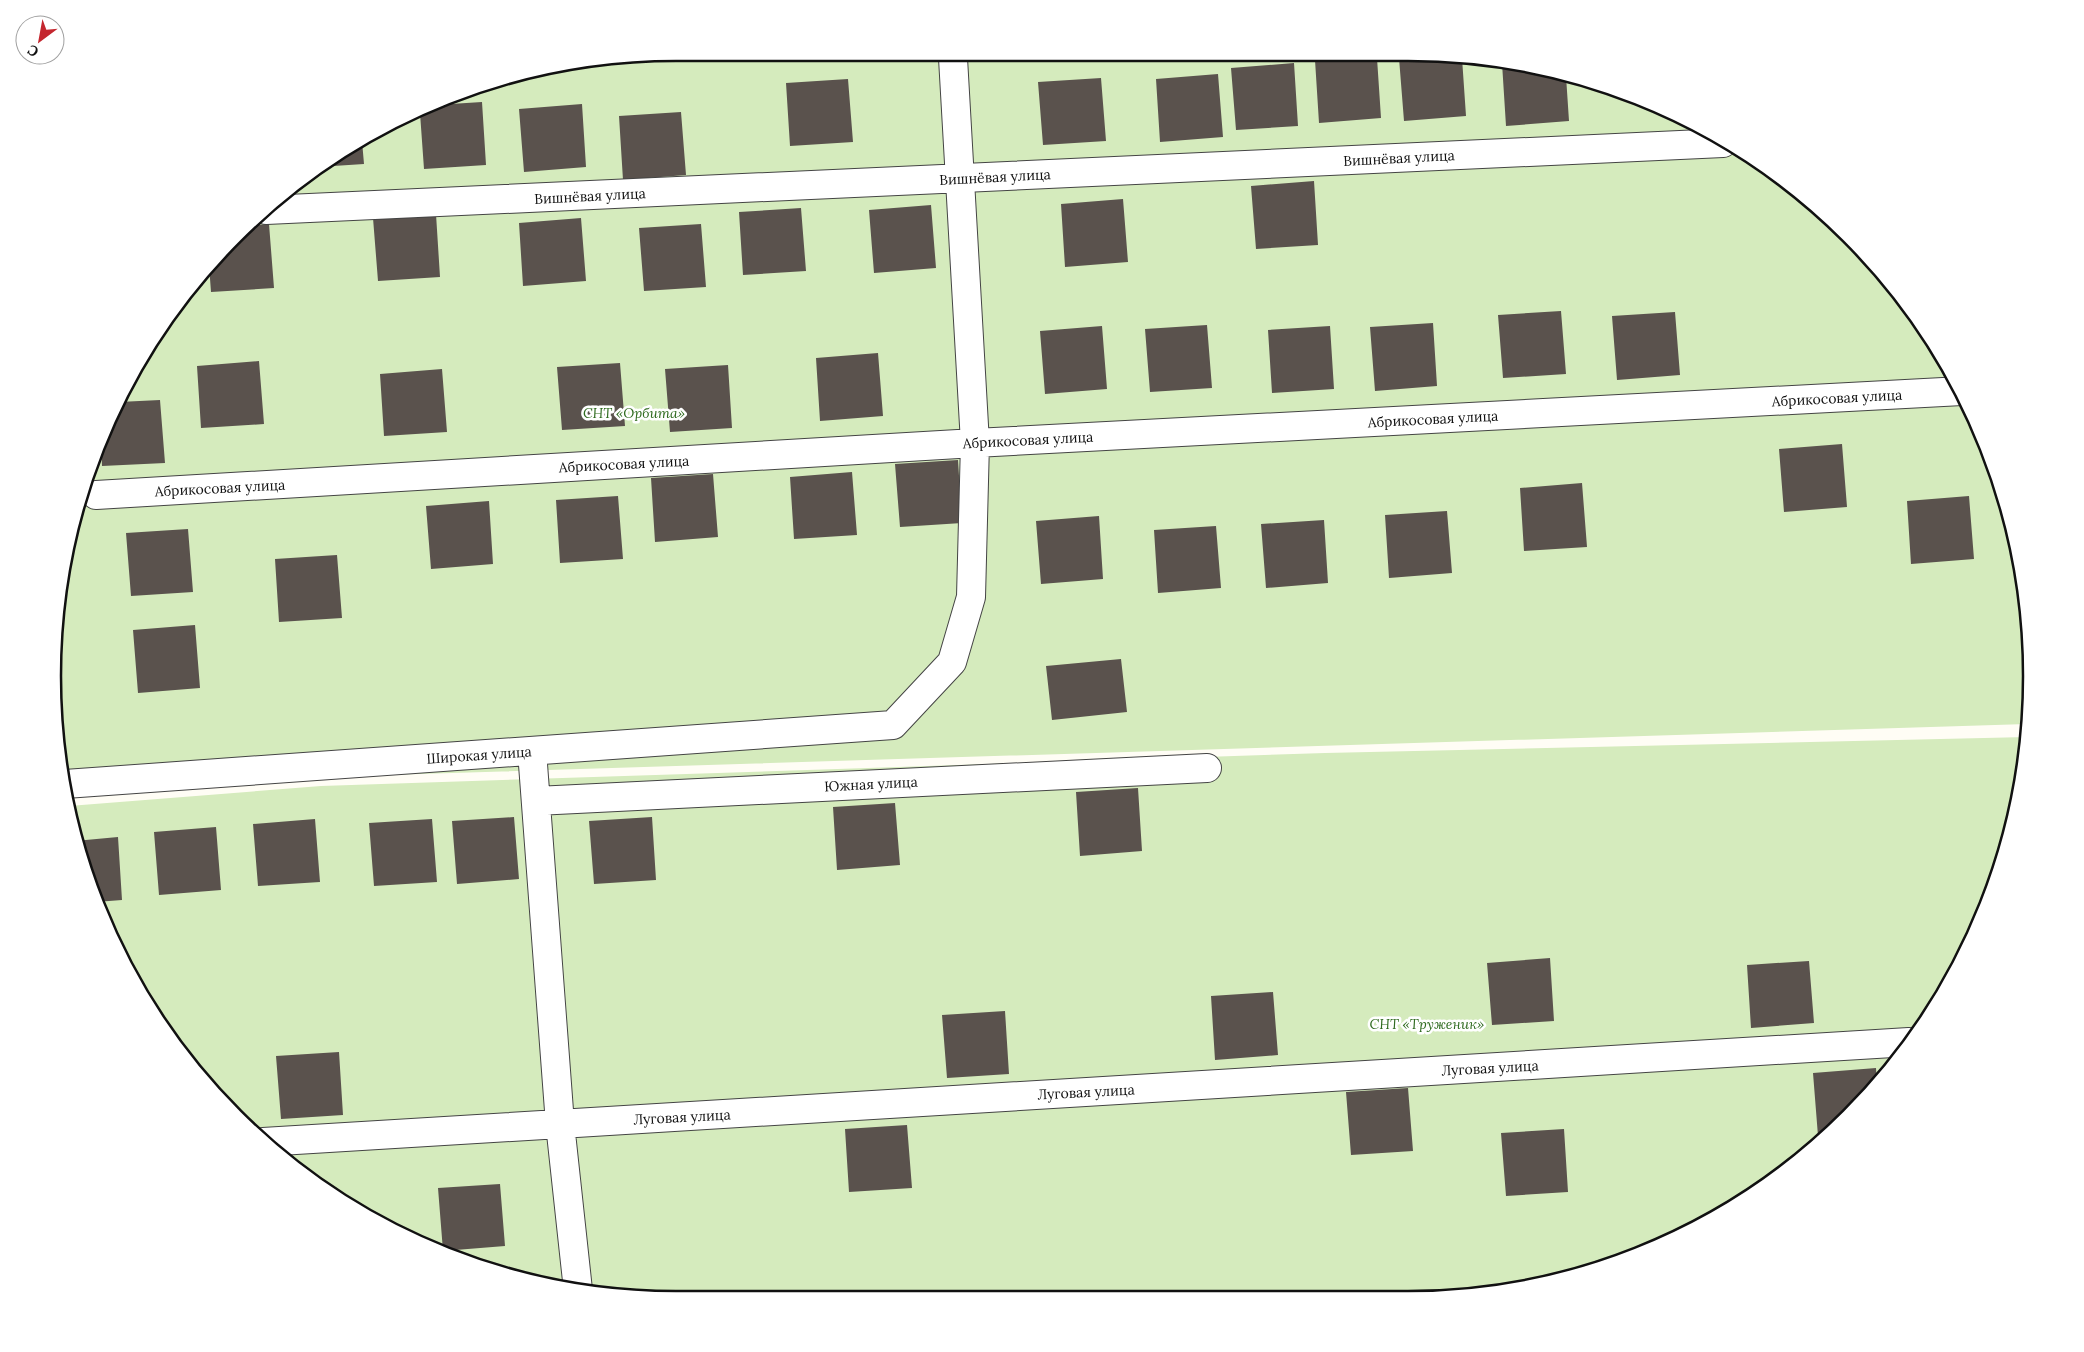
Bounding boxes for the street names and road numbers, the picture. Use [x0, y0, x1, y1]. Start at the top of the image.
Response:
street label: Вишнёвая улица [1343, 146, 1455, 170]
street label: Вишнёвая улица [939, 165, 1051, 189]
street label: Вишнёвая улица [534, 184, 646, 208]
street label: Абрикосовая улица [1770, 386, 1903, 410]
street label: Абрикосовая улица [1366, 407, 1499, 431]
street label: Абрикосовая улица [961, 428, 1094, 452]
street label: Абрикосовая улица [557, 452, 690, 476]
street label: Абрикосовая улица [153, 476, 286, 500]
street label: Широкая улица [426, 742, 532, 768]
street label: Южная улица [824, 773, 918, 795]
street label: Луговая улица [1441, 1056, 1539, 1080]
street label: Луговая улица [1037, 1080, 1135, 1104]
street label: Луговая улица [633, 1105, 731, 1129]

